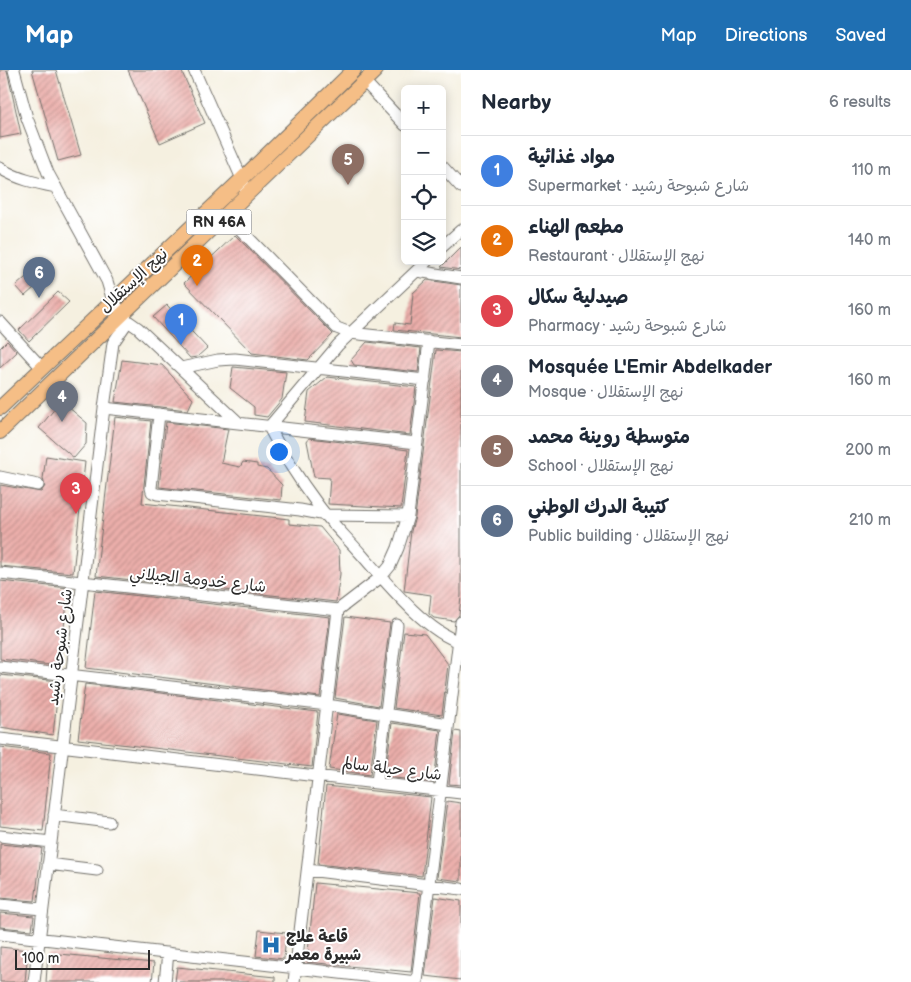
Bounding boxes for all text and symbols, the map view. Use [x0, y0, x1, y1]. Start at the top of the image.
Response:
text: Map [25, 21, 73, 50]
text: Map [661, 25, 697, 46]
text: Directions [725, 25, 807, 46]
text: Saved [835, 25, 886, 46]
map controls [401, 85, 446, 265]
button: + [401, 85, 446, 130]
text: Nearby [481, 90, 551, 115]
text: 6 results [829, 93, 891, 112]
button: − [401, 130, 446, 175]
pin: 5 [332, 144, 364, 185]
text: مواد غذائية [528, 146, 615, 169]
text: 1 [494, 161, 500, 180]
text: 110 m [852, 161, 891, 180]
button: locate [401, 175, 446, 220]
text: Supermarket · شارع شبوحة رشيد [528, 177, 749, 196]
road number: RN 46A [186, 210, 252, 234]
text: مطعم الهناء [528, 216, 624, 239]
button: layers [401, 220, 446, 265]
text: 2 [492, 231, 502, 250]
text: 140 m [848, 231, 891, 250]
street label: نهج الإستقلال [96, 245, 172, 318]
pin: 2 [181, 245, 213, 286]
text: Restaurant · نهج الإستقلال [528, 247, 705, 266]
pin: 6 [23, 257, 55, 298]
text: صيدلية سكال [528, 286, 628, 309]
text: 3 [492, 301, 502, 320]
text: 160 m [848, 301, 891, 320]
pin: 1 [165, 304, 197, 345]
text: Pharmacy · شارع شبوحة رشيد [528, 317, 727, 336]
text: Mosquée L'Emir Abdelkader [528, 356, 772, 379]
text: 4 [492, 371, 502, 390]
text: 160 m [848, 371, 891, 390]
pin: 4 [46, 381, 78, 422]
text: Mosque · نهج الإستقلال [528, 383, 683, 402]
text: متوسطة روينة محمد [528, 426, 690, 449]
your location [266, 439, 292, 465]
text: 5 [492, 441, 502, 460]
text: 200 m [845, 441, 891, 460]
text: School · نهج الإستقلال [528, 457, 674, 476]
pin: 3 [60, 473, 92, 514]
text: كتيبة الدرك الوطني [528, 496, 669, 519]
text: 6 [492, 511, 502, 530]
text: 210 m [849, 511, 891, 530]
text: Public building · نهج الإستقلال [528, 527, 729, 546]
street label: شارع خدومة الجيلاني [128, 564, 267, 601]
street label: شارع شبوحة رشيد [44, 588, 78, 707]
street label: شارع حيلة سالم [341, 754, 443, 787]
place label: قاعة علاج شبيرة معمر [284, 928, 361, 965]
hospital icon: قاعة علاج شبيرة معمر [260, 934, 282, 956]
scale bar [15, 947, 150, 970]
text: 100 m [22, 950, 59, 967]

